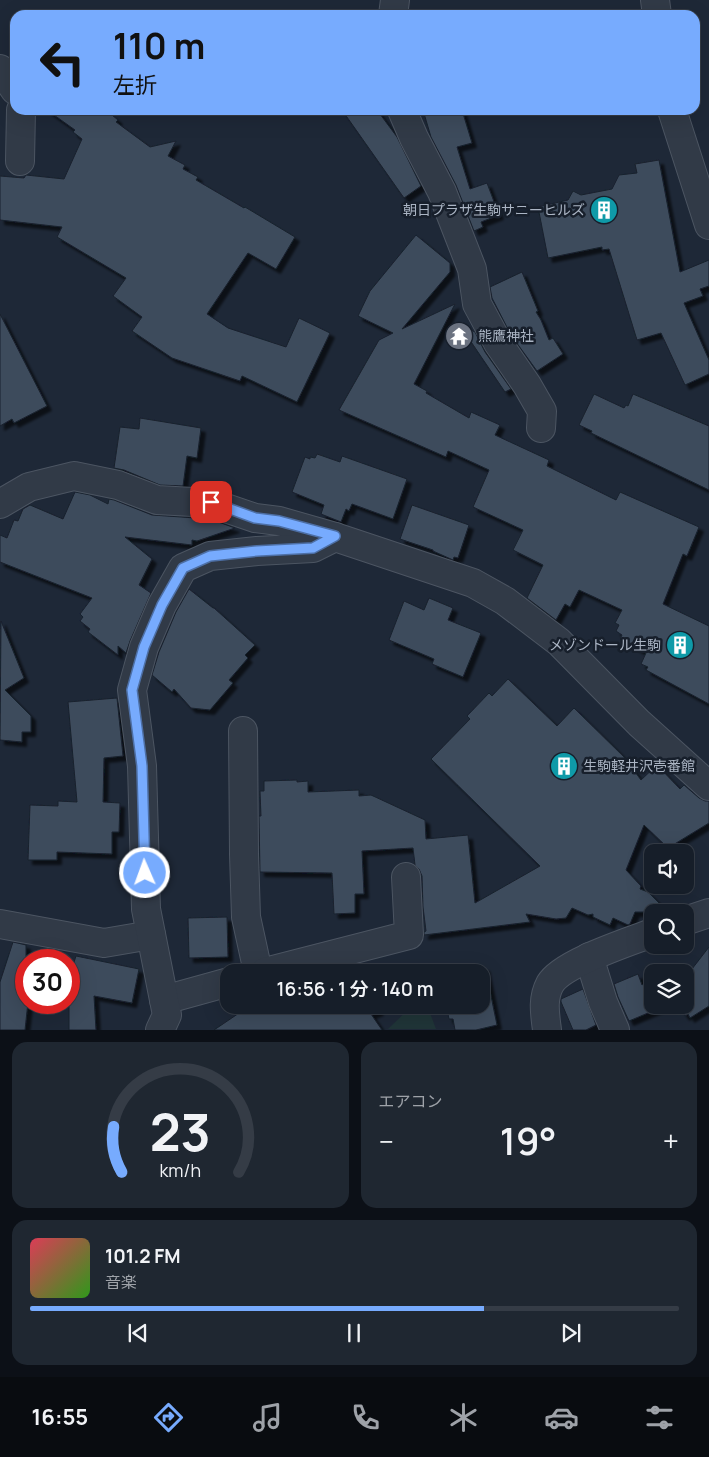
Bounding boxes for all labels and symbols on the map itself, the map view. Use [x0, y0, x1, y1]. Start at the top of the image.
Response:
building icon: 朝日プラザ生駒サニーヒルズ [589, 195, 619, 225]
place label: 朝日プラザ生駒サニーヒルズ [403, 200, 585, 219]
temple icon: 熊鷹神社 [444, 321, 474, 351]
place label: 熊鷹神社 [478, 326, 534, 345]
pin [190, 481, 232, 523]
building icon: メゾンドール生駒 [665, 630, 695, 660]
place label: メゾンドール生駒 [549, 635, 661, 654]
building icon: 生駒軽井沢壱番館 [549, 751, 579, 781]
place label: 生駒軽井沢壱番館 [583, 756, 695, 775]
position arrow [118, 846, 170, 898]
speed limit sign: 30 [15, 949, 80, 1014]

